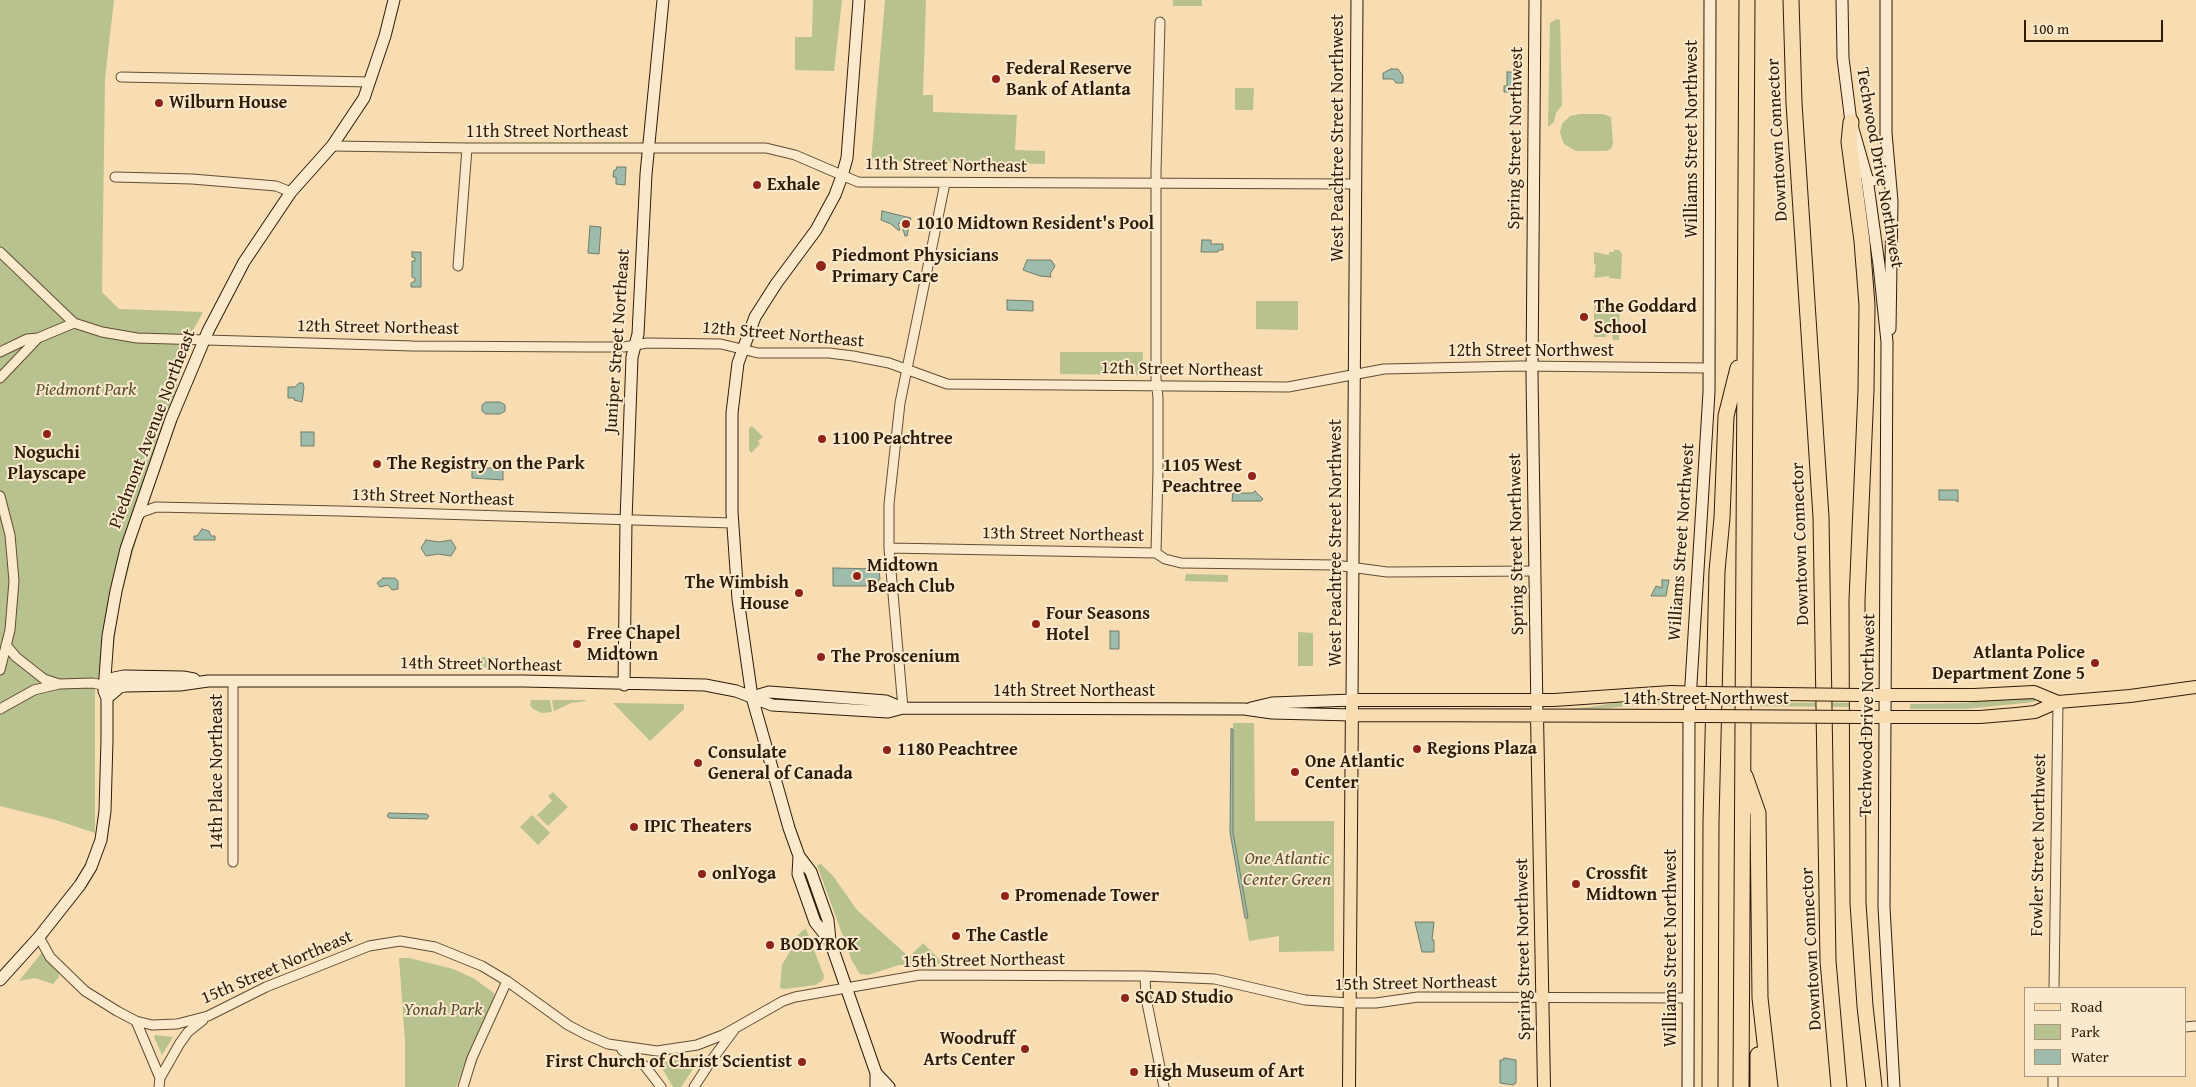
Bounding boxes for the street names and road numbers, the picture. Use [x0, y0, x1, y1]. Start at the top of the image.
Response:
street label: West Peachtree Street Northwest [1327, 14, 1349, 262]
street label: Williams Street Northwest [1681, 40, 1703, 238]
street label: Spring Street Northwest [1504, 46, 1528, 230]
street label: Downtown Connector [1763, 58, 1793, 222]
street label: Techwood Drive Northwest [1851, 66, 1907, 270]
street label: 11th Street Northeast [466, 121, 628, 143]
street label: 11th Street Northeast [865, 154, 1027, 178]
street label: Juniper Street Northeast [601, 248, 635, 434]
street label: 12th Street Northeast [297, 316, 459, 340]
street label: 12th Street Northeast [701, 317, 865, 353]
street label: Piedmont Avenue Northeast [105, 326, 201, 532]
street label: 12th Street Northwest [1448, 340, 1614, 362]
street label: 12th Street Northeast [1101, 358, 1263, 382]
street label: West Peachtree Street Northwest [1325, 419, 1347, 667]
street label: Williams Street Northwest [1664, 442, 1700, 642]
street label: Spring Street Northwest [1505, 452, 1529, 636]
street label: Downtown Connector [1787, 462, 1815, 626]
street label: 13th Street Northeast [351, 484, 515, 512]
street label: 13th Street Northeast [982, 523, 1144, 547]
street label: Techwood Drive Northwest [1855, 613, 1881, 817]
street label: 14th Street Northeast [400, 653, 562, 677]
street label: 14th Street Northeast [993, 680, 1155, 702]
street label: 14th Street Northwest [1623, 688, 1789, 710]
street label: 14th Place Northeast [206, 694, 228, 850]
street label: Fowler Street Northwest [2027, 753, 2051, 937]
street label: Williams Street Northwest [1660, 849, 1682, 1047]
street label: Spring Street Northwest [1512, 857, 1536, 1041]
street label: Downtown Connector [1797, 867, 1827, 1031]
street label: 15th Street Northeast [198, 926, 356, 1010]
street label: 15th Street Northeast [903, 949, 1065, 973]
street label: 15th Street Northeast [1335, 972, 1497, 996]

